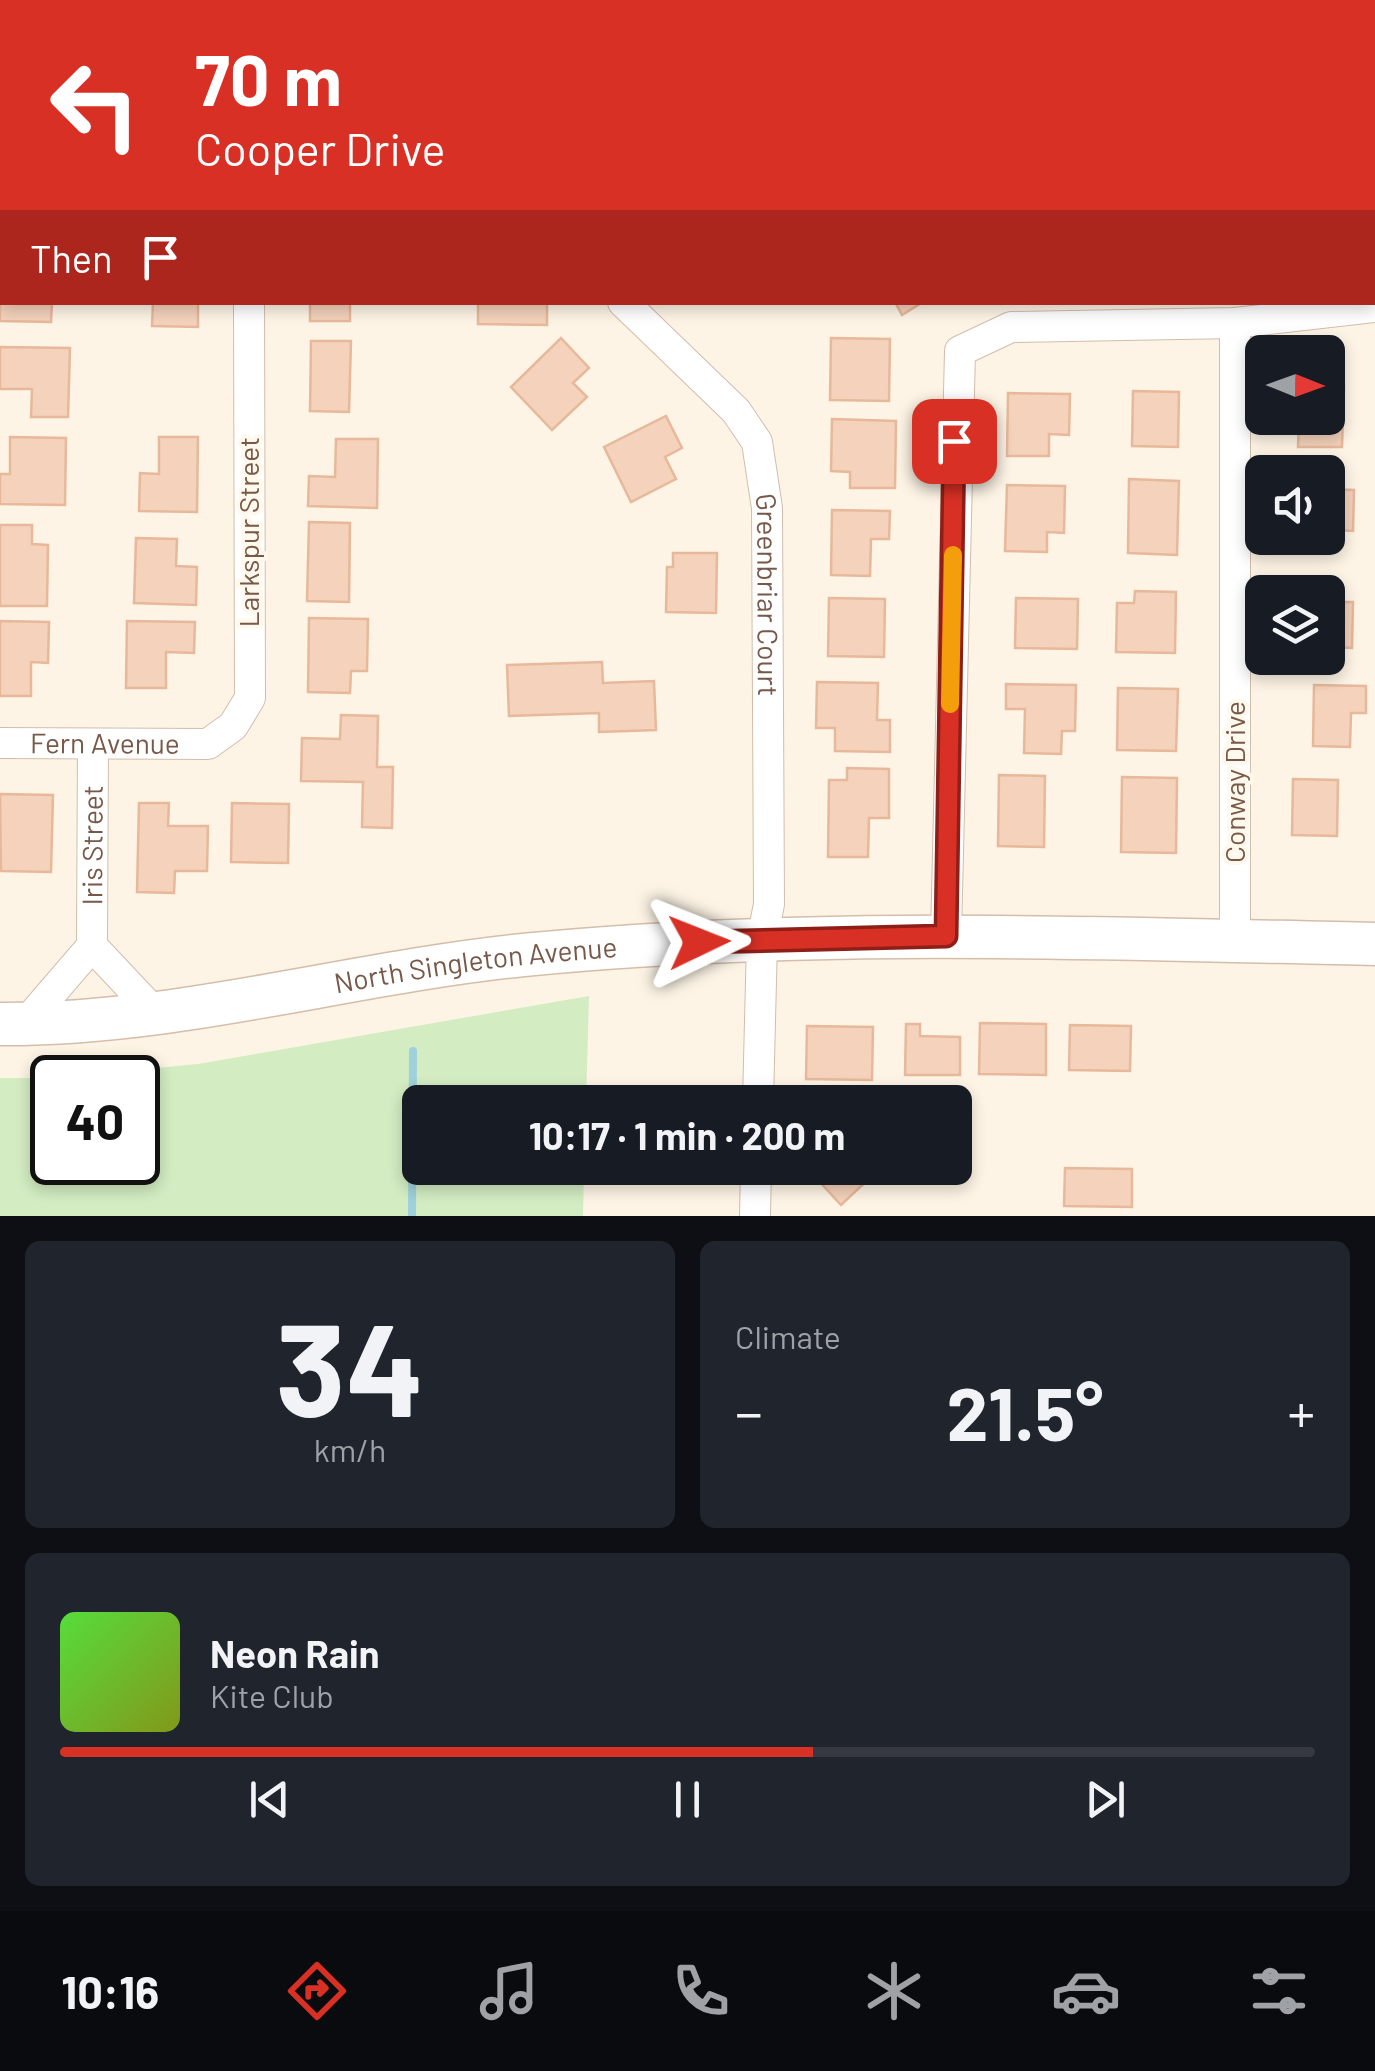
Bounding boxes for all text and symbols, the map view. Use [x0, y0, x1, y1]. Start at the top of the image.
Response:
text: 70 m [195, 36, 342, 120]
icon: left [30, 40, 160, 170]
text: Cooper Drive [195, 121, 445, 175]
icon: arrive [133, 230, 188, 285]
text: Then [30, 235, 113, 281]
north arrow [1245, 335, 1345, 435]
map controls [1245, 335, 1345, 675]
pin [912, 399, 997, 484]
icon: arrive [927, 414, 982, 469]
street label: Larkspur Street [231, 437, 265, 627]
button: sound [1245, 455, 1345, 555]
street label: Greenbriar Court [749, 491, 786, 696]
button: layers [1245, 575, 1345, 675]
street label: Conway Drive [1217, 701, 1251, 863]
street label: Fern Avenue [30, 725, 180, 760]
street label: Iris Street [74, 785, 109, 905]
position arrow [647, 890, 751, 994]
street label: North Singleton Avenue [331, 929, 618, 999]
speed limit sign: 40 [30, 1055, 160, 1185]
text: 10:17 · 1 min · 200 m [529, 1112, 845, 1158]
text: 34 [276, 1287, 424, 1443]
text: Climate [735, 1317, 841, 1355]
text: 21.5° [947, 1366, 1103, 1456]
text: − [735, 1378, 763, 1444]
text: + [1287, 1378, 1315, 1444]
text: km/h [314, 1430, 386, 1468]
text: Neon Rain [210, 1630, 379, 1676]
text: Kite Club [210, 1676, 334, 1714]
icon: previous [242, 1772, 297, 1827]
icon: pause [660, 1772, 715, 1827]
icon: next [1078, 1772, 1133, 1827]
icon: directions [282, 1956, 352, 2026]
icon: music [474, 1956, 544, 2026]
icon: phone [666, 1956, 736, 2026]
icon: climate [859, 1956, 929, 2026]
icon: car [1051, 1956, 1121, 2026]
icon: filters [1244, 1956, 1314, 2026]
text: 10:16 [61, 1964, 159, 2018]

